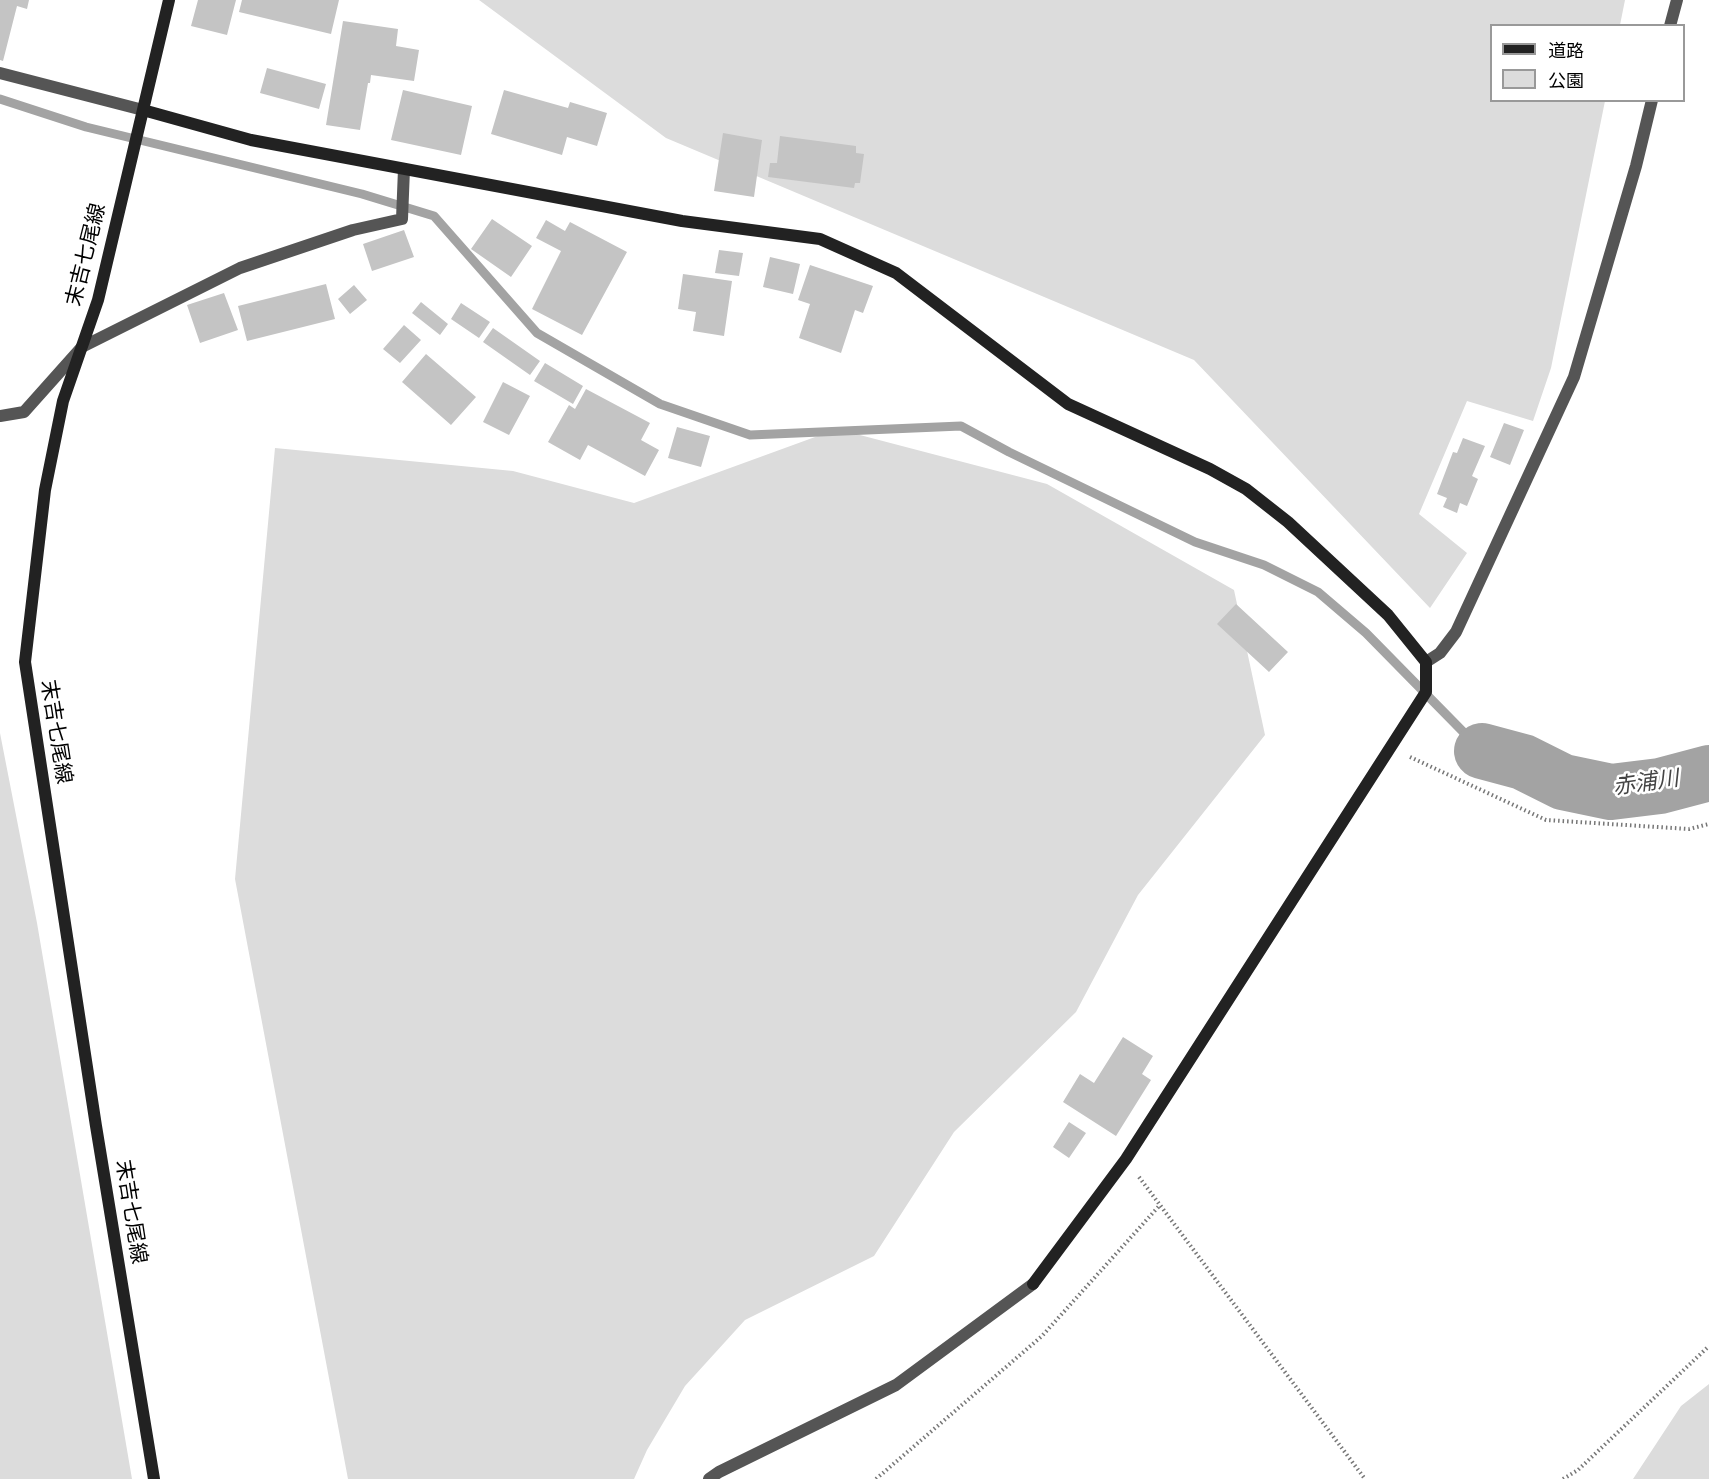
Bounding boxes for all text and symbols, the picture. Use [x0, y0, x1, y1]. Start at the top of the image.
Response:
legend [1490, 24, 1685, 102]
text: 道路 [1548, 40, 1584, 61]
text: 公園 [1548, 70, 1584, 91]
street label: 末吉七尾線 [62, 201, 112, 309]
street label: 末吉七尾線 [34, 678, 76, 786]
water label: 赤浦川 [1611, 766, 1681, 802]
street label: 末吉七尾線 [109, 1158, 151, 1266]

